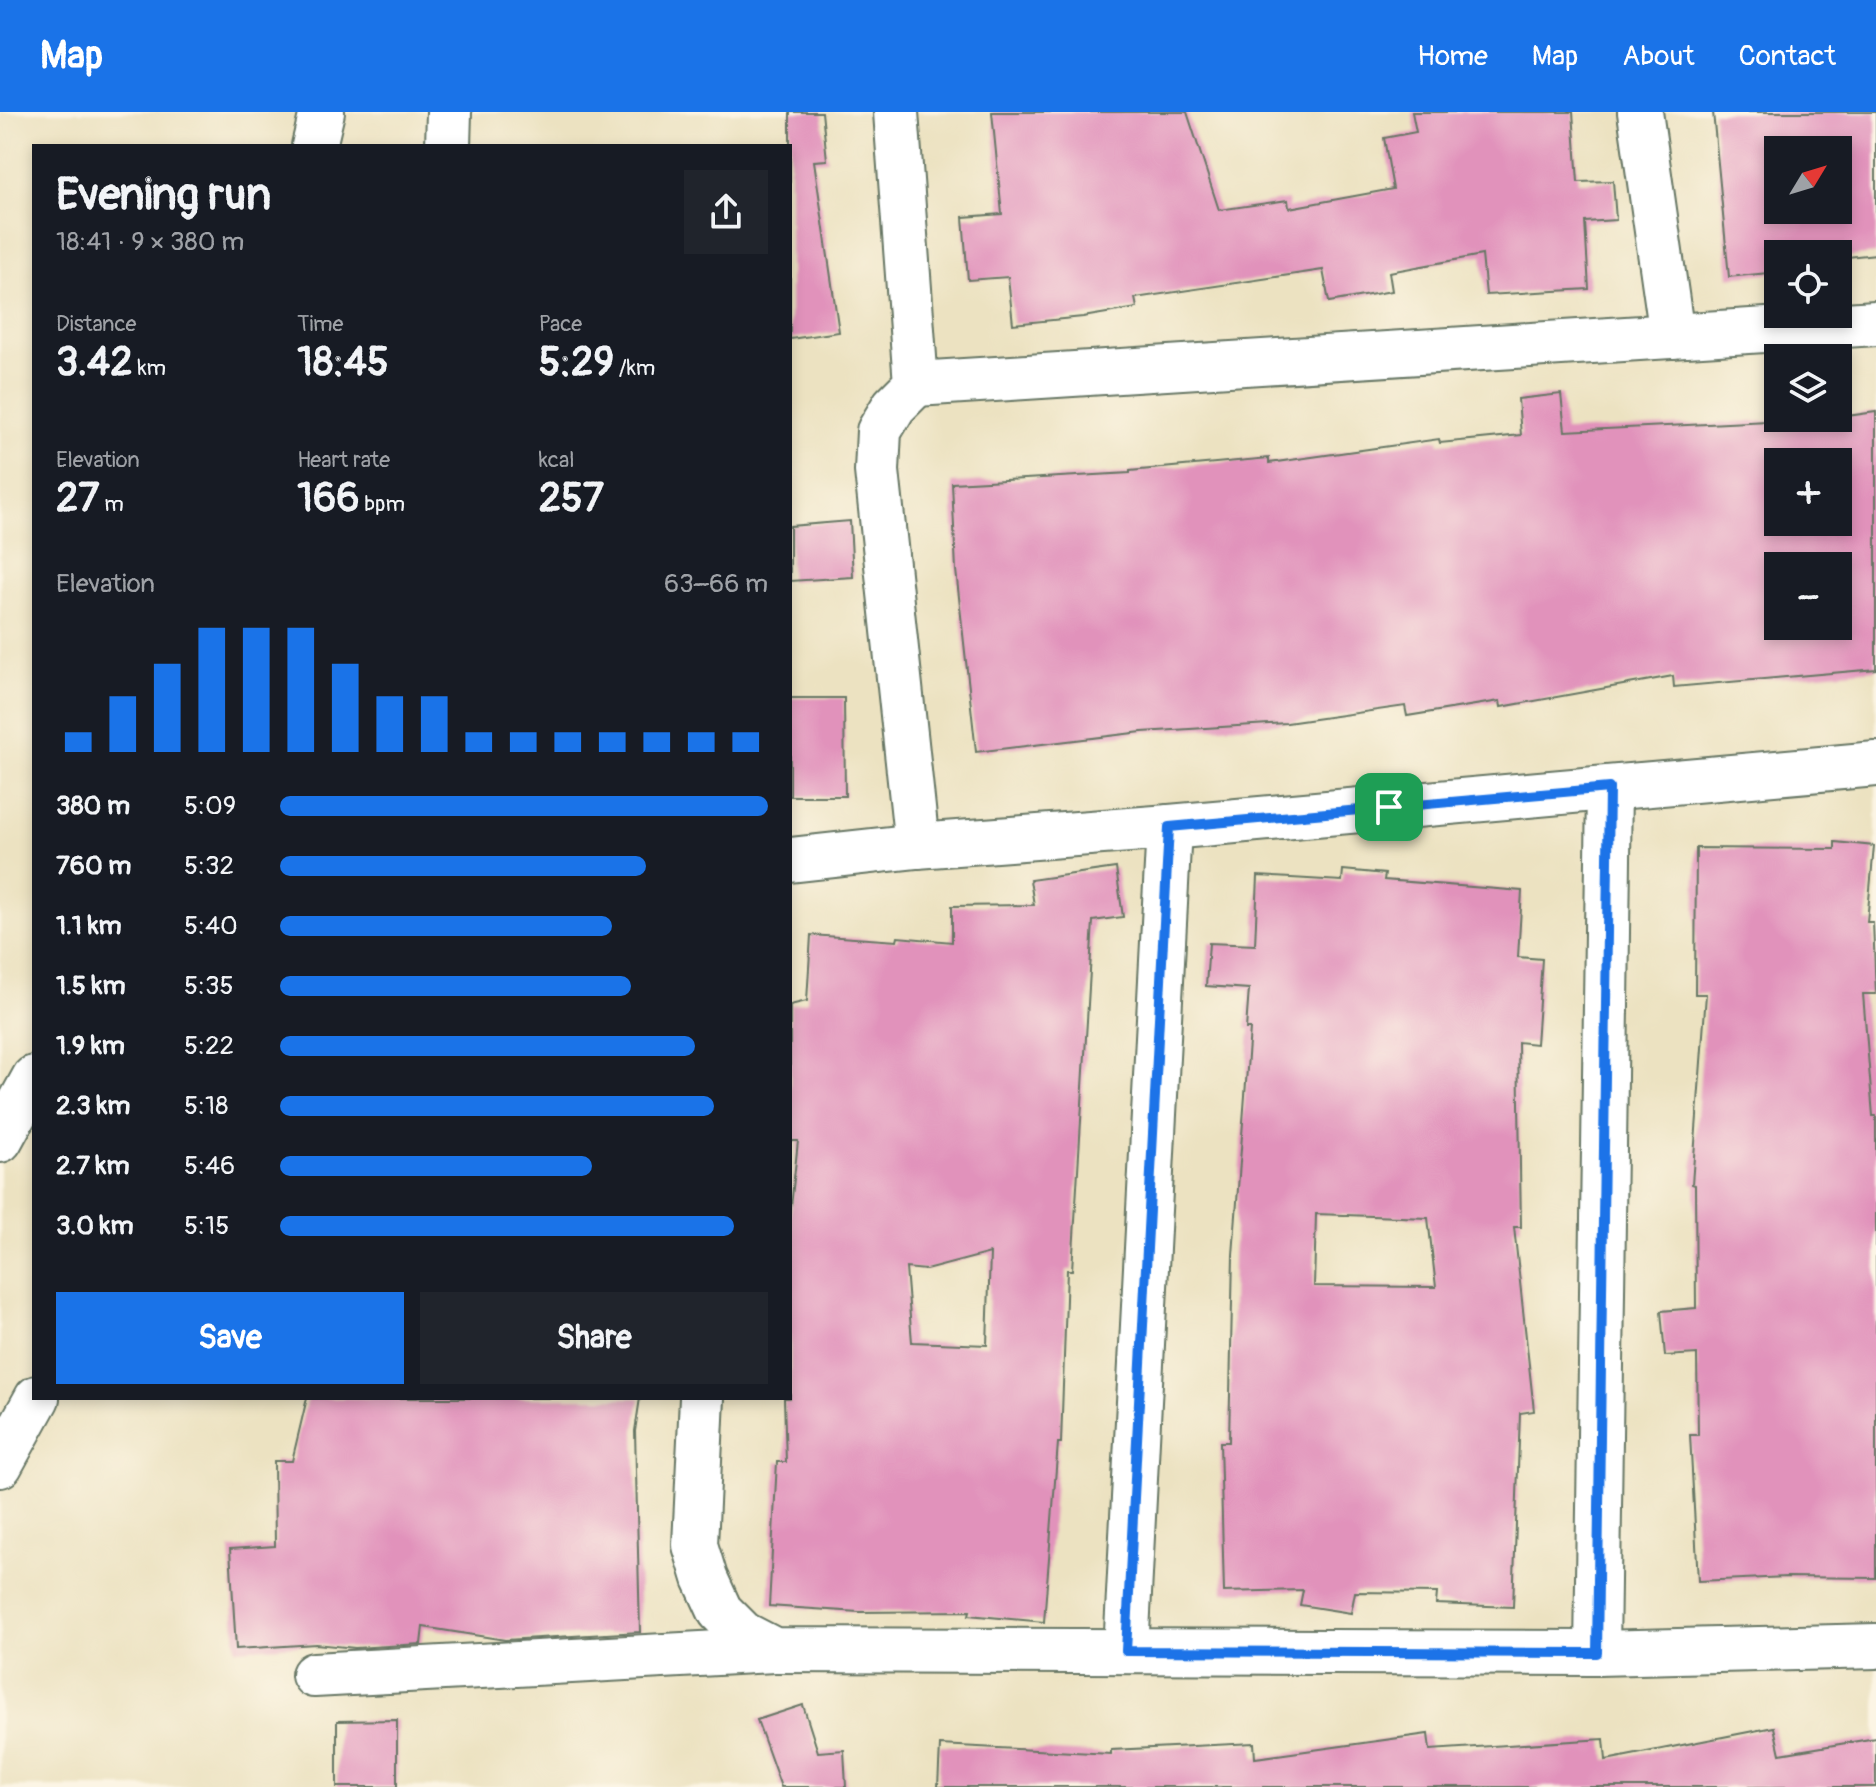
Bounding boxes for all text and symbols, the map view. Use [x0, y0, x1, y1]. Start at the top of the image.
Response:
text: Map [40, 32, 103, 80]
text: Home [1417, 39, 1488, 74]
text: Map [1532, 39, 1578, 74]
text: About [1622, 39, 1695, 74]
text: Contact [1739, 39, 1836, 74]
north arrow [1764, 136, 1852, 224]
map controls [1764, 136, 1852, 640]
text: Evening run [56, 168, 271, 223]
button: share [684, 170, 768, 254]
text: 18:41 · 9 × 380 m [56, 226, 244, 258]
button: locate [1764, 240, 1852, 328]
text: Distance [56, 310, 136, 338]
text: Time [297, 310, 343, 338]
text: Pace [539, 310, 582, 338]
text: 3.42 [56, 338, 133, 387]
text: 18:45 [297, 338, 389, 387]
text: 5:29 [539, 338, 614, 387]
button: layers [1764, 344, 1852, 432]
text: km [133, 354, 166, 382]
text: /km [614, 354, 655, 382]
text: Elevation [56, 446, 140, 474]
text: Heart rate [297, 446, 390, 474]
text: kcal [539, 446, 574, 474]
button: + [1764, 448, 1852, 536]
text: 27 [56, 474, 100, 523]
text: 166 [297, 474, 360, 523]
text: 257 [539, 474, 604, 523]
text: m [100, 490, 124, 518]
text: bpm [360, 490, 405, 518]
button: − [1764, 552, 1852, 640]
text: Elevation [56, 568, 155, 600]
text: 63–66 m [664, 568, 768, 600]
pin [1355, 773, 1423, 841]
icon: arrive [1367, 785, 1411, 829]
text: 380 m [56, 790, 130, 822]
text: 5:09 [184, 790, 236, 822]
text: 760 m [56, 850, 131, 882]
text: 5:32 [184, 850, 234, 882]
text: 1.1 km [56, 910, 122, 942]
text: 5:40 [184, 910, 238, 942]
text: 1.5 km [56, 970, 126, 1002]
text: 5:35 [184, 970, 234, 1002]
text: 1.9 km [56, 1030, 125, 1062]
text: 5:22 [184, 1030, 234, 1062]
text: 2.3 km [56, 1090, 130, 1122]
text: 5:18 [184, 1090, 228, 1122]
text: 2.7 km [56, 1150, 130, 1182]
text: 5:46 [184, 1150, 235, 1182]
text: 3.0 km [56, 1210, 134, 1242]
text: 5:15 [184, 1210, 229, 1242]
button: Save [56, 1292, 404, 1384]
button: Share [420, 1292, 768, 1384]

